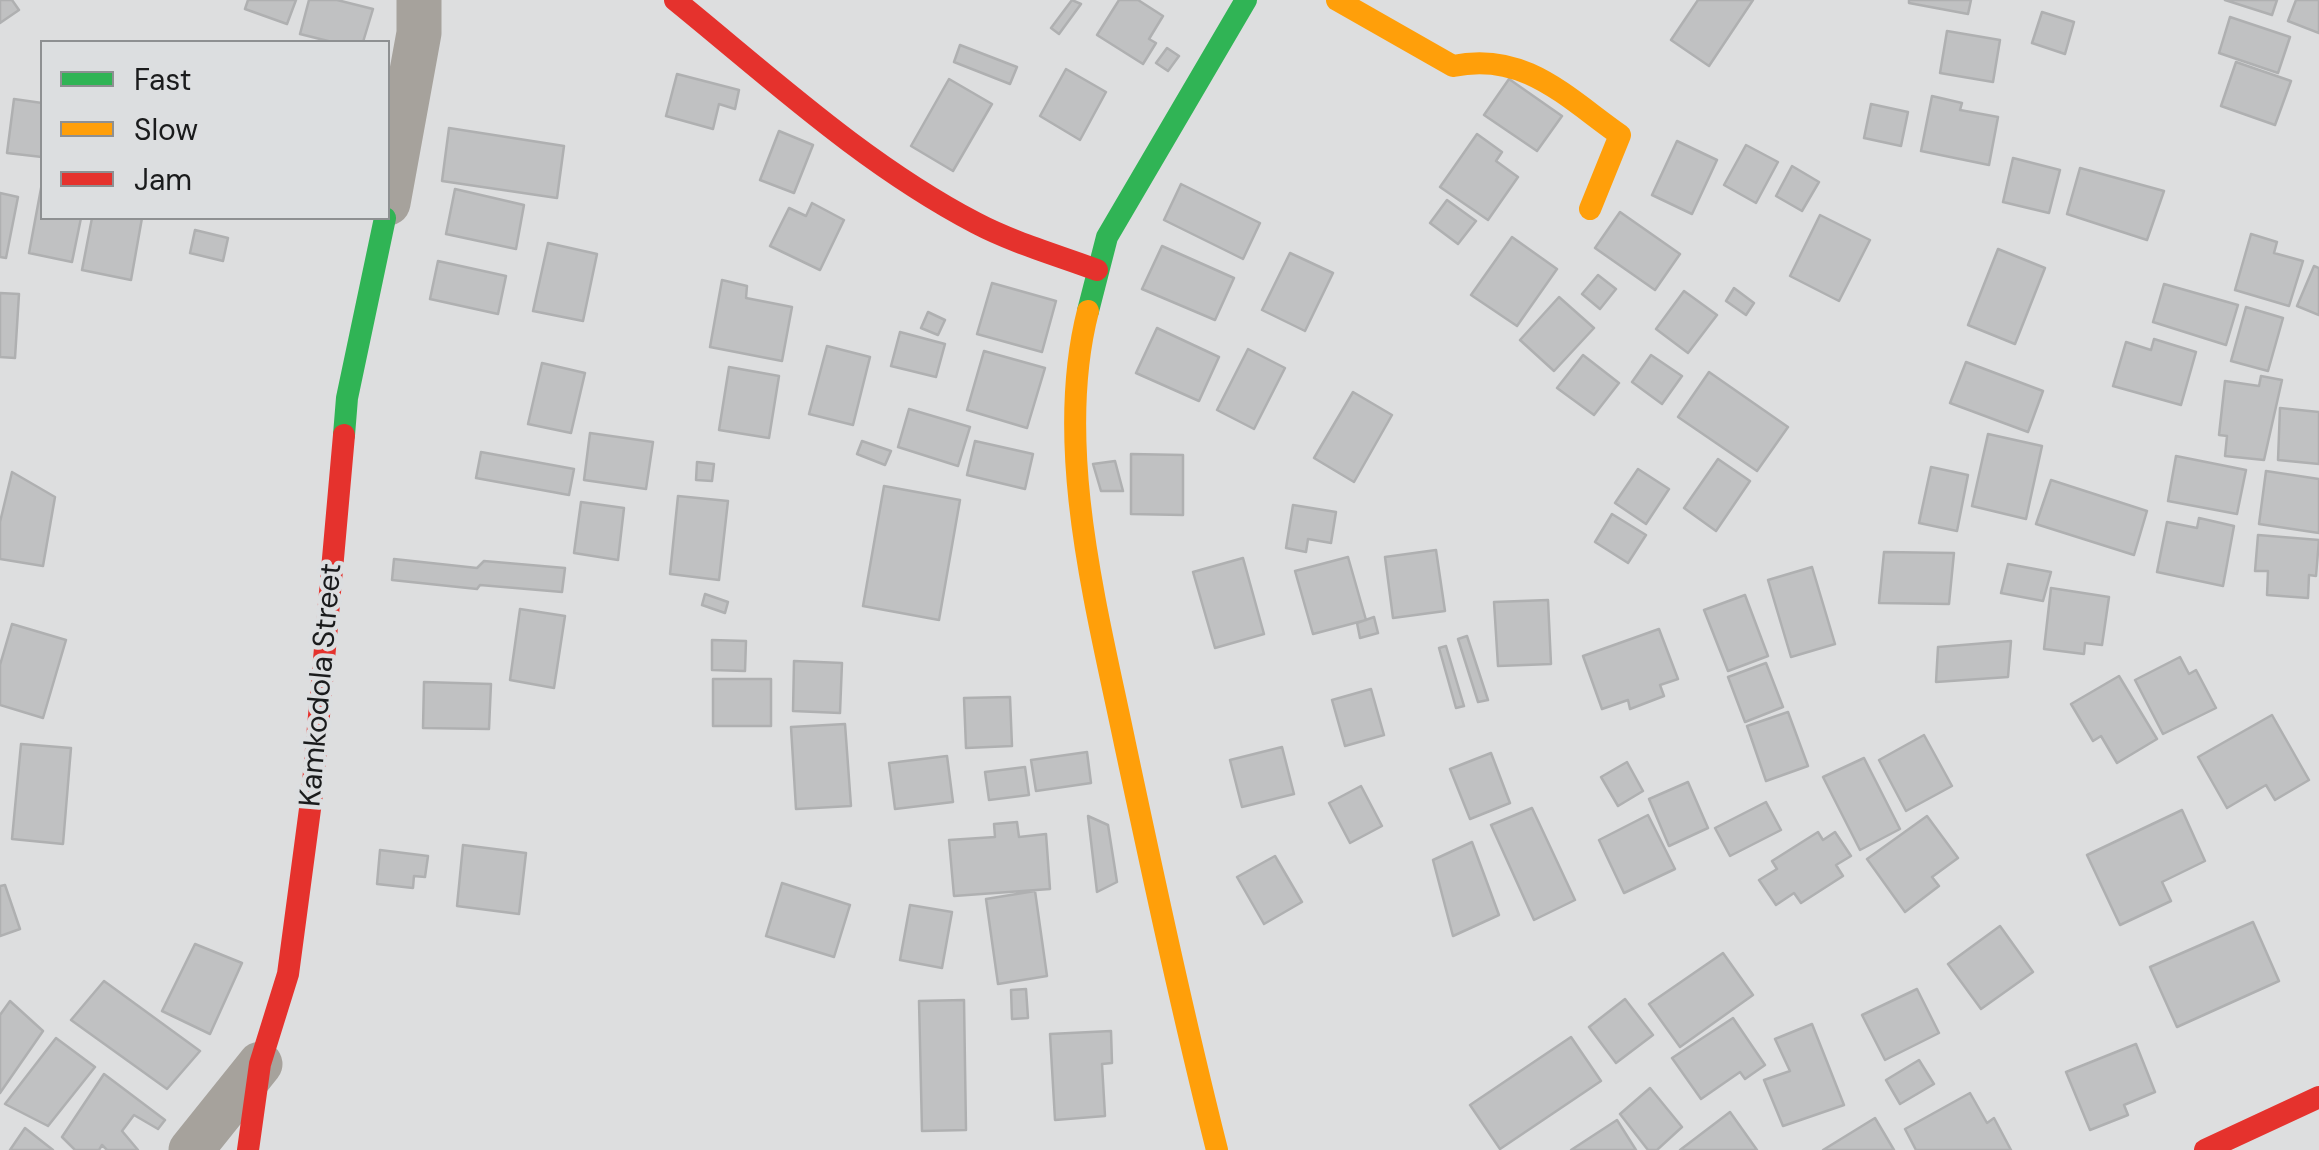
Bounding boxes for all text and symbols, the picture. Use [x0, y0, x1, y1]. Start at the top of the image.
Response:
legend [40, 40, 390, 220]
text: Fast [134, 60, 192, 99]
text: Slow [134, 110, 198, 149]
text: Jam [134, 160, 192, 199]
street label: Kamkodola Street [293, 562, 351, 808]

